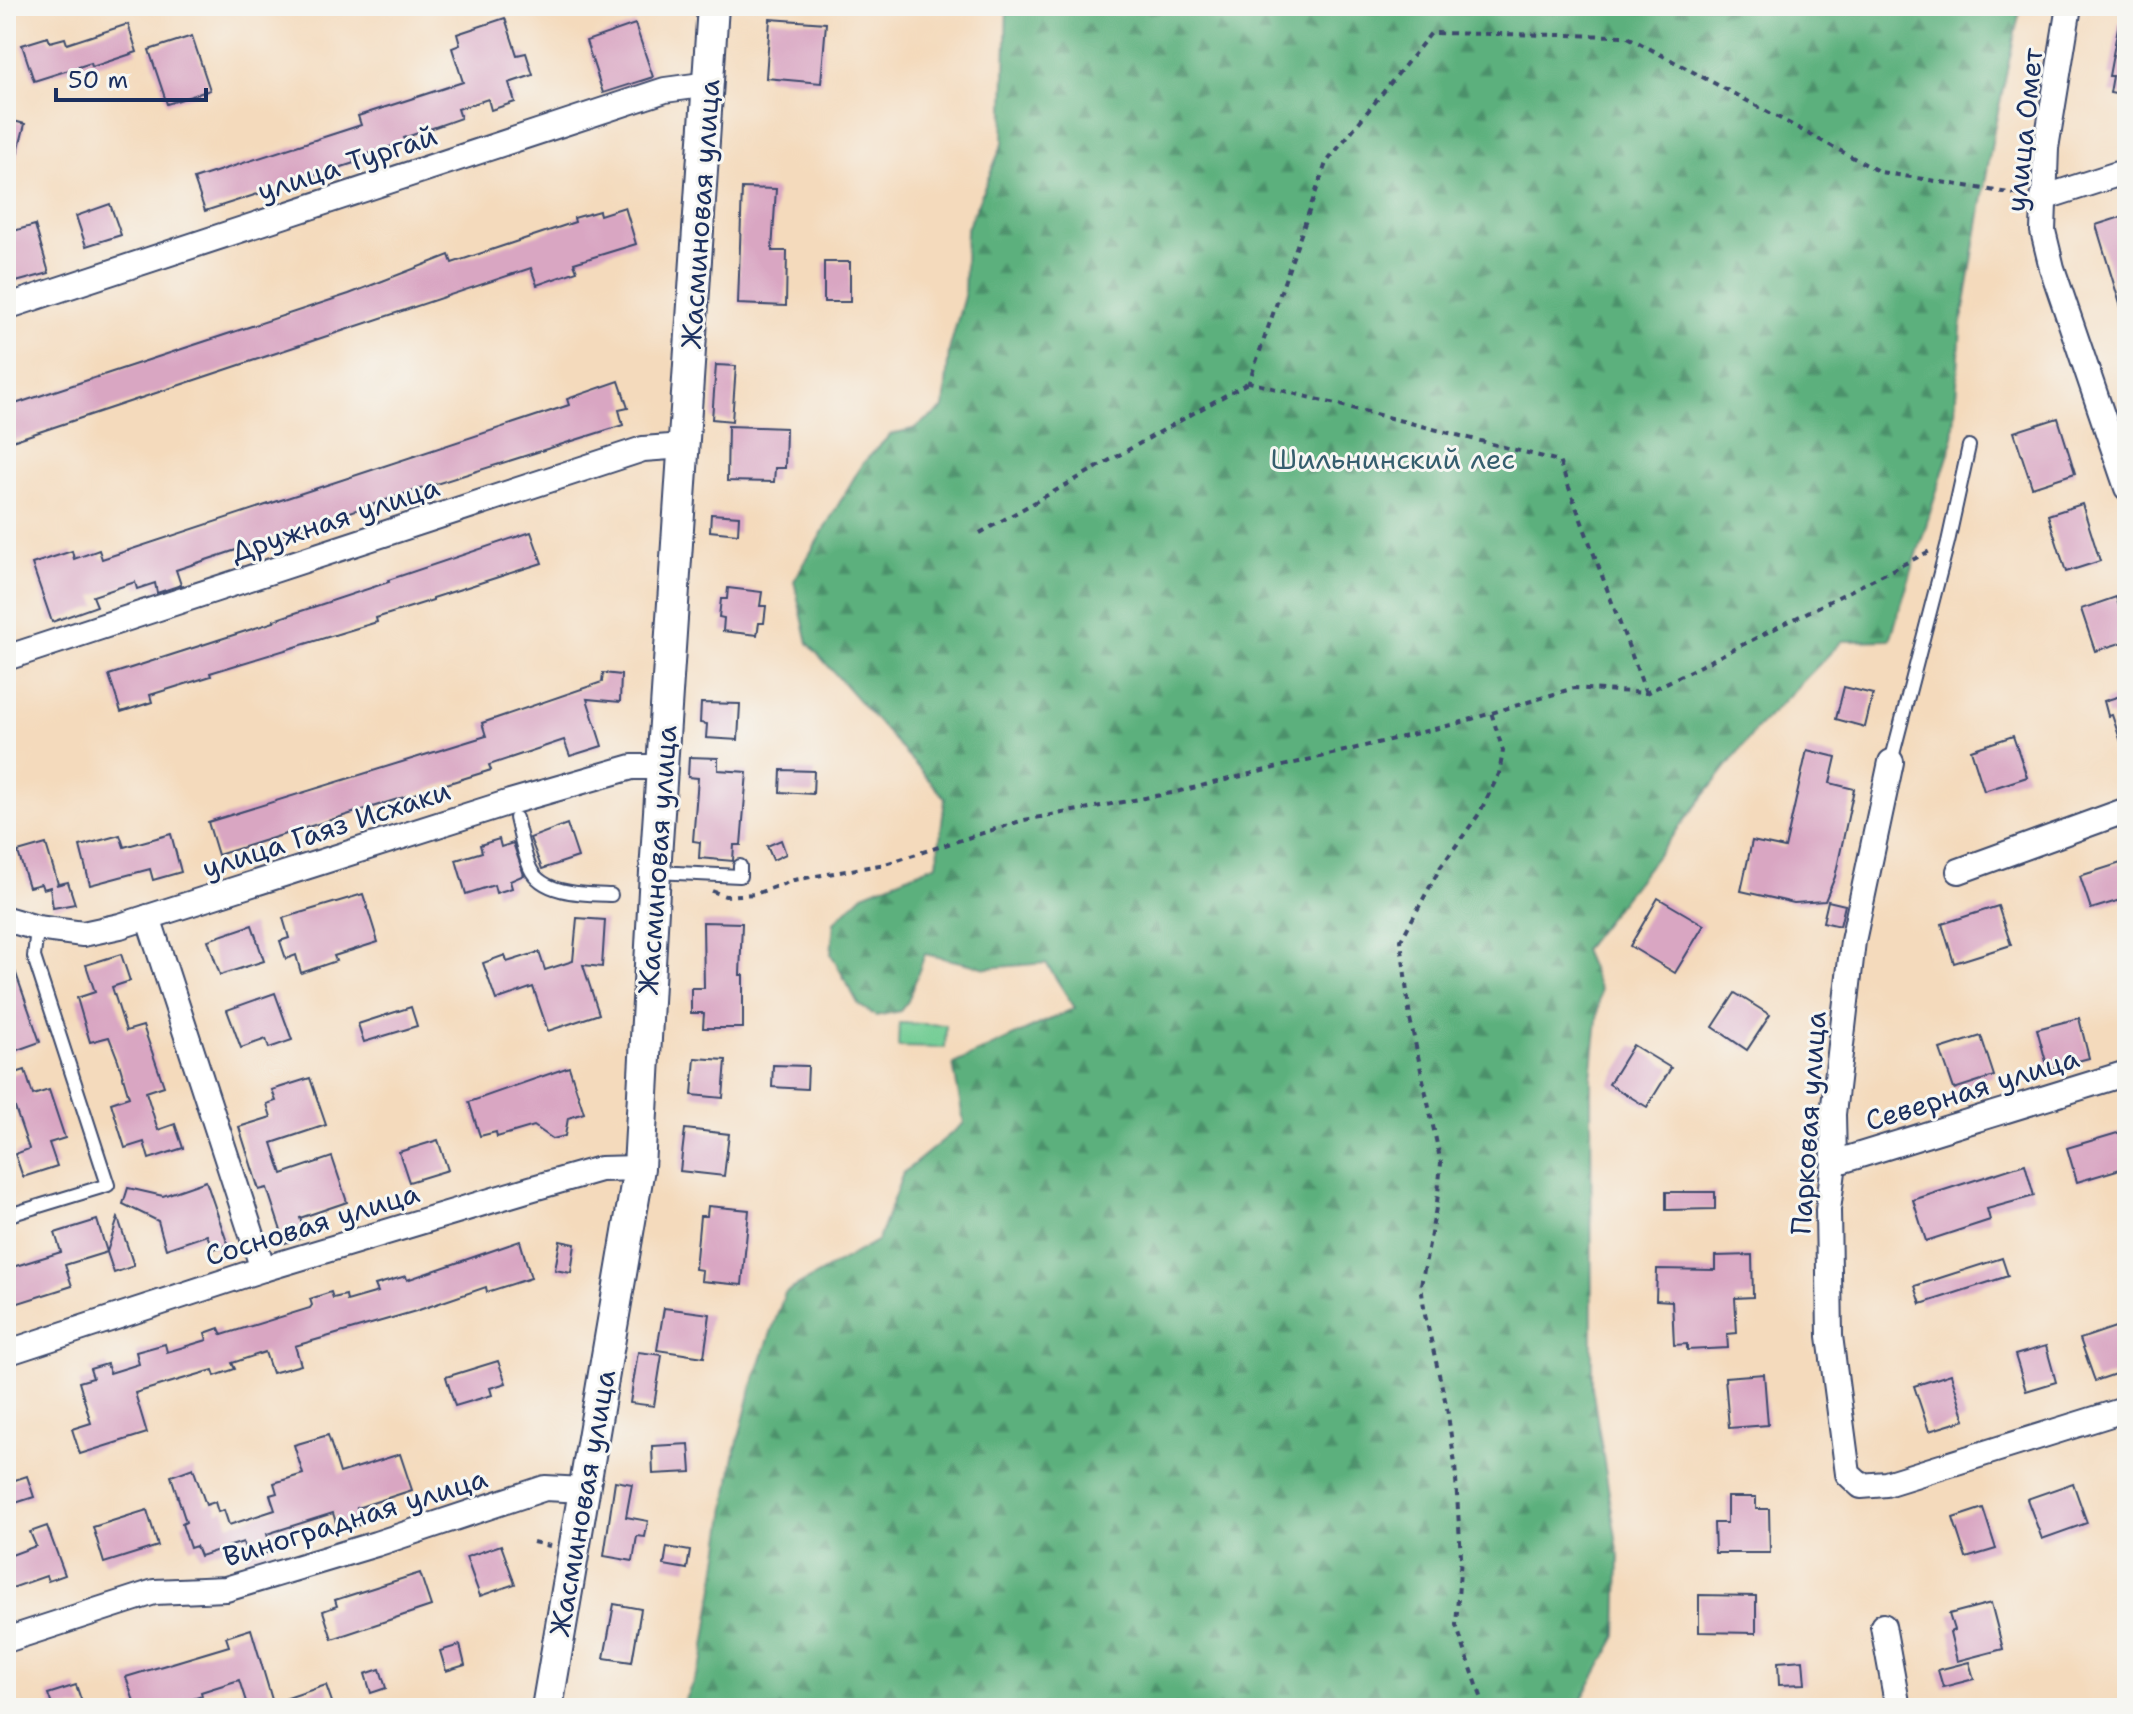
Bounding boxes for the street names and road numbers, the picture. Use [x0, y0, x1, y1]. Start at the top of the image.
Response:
street label: улица Омет [1996, 45, 2052, 214]
street label: Жасминовая улица [672, 78, 728, 350]
street label: улица Тургай [252, 116, 442, 210]
street label: Дружная улица [226, 467, 444, 571]
street label: Жасминовая улица [629, 724, 685, 996]
street label: улица Гаяз Исхаки [197, 771, 455, 887]
street label: Парковая улица [1781, 1010, 1835, 1236]
street label: Северная улица [1860, 1038, 2084, 1140]
street label: Сосновая улица [200, 1173, 424, 1275]
street label: Жасминовая улица [540, 1367, 624, 1639]
street label: Виноградная улица [218, 1459, 492, 1575]

